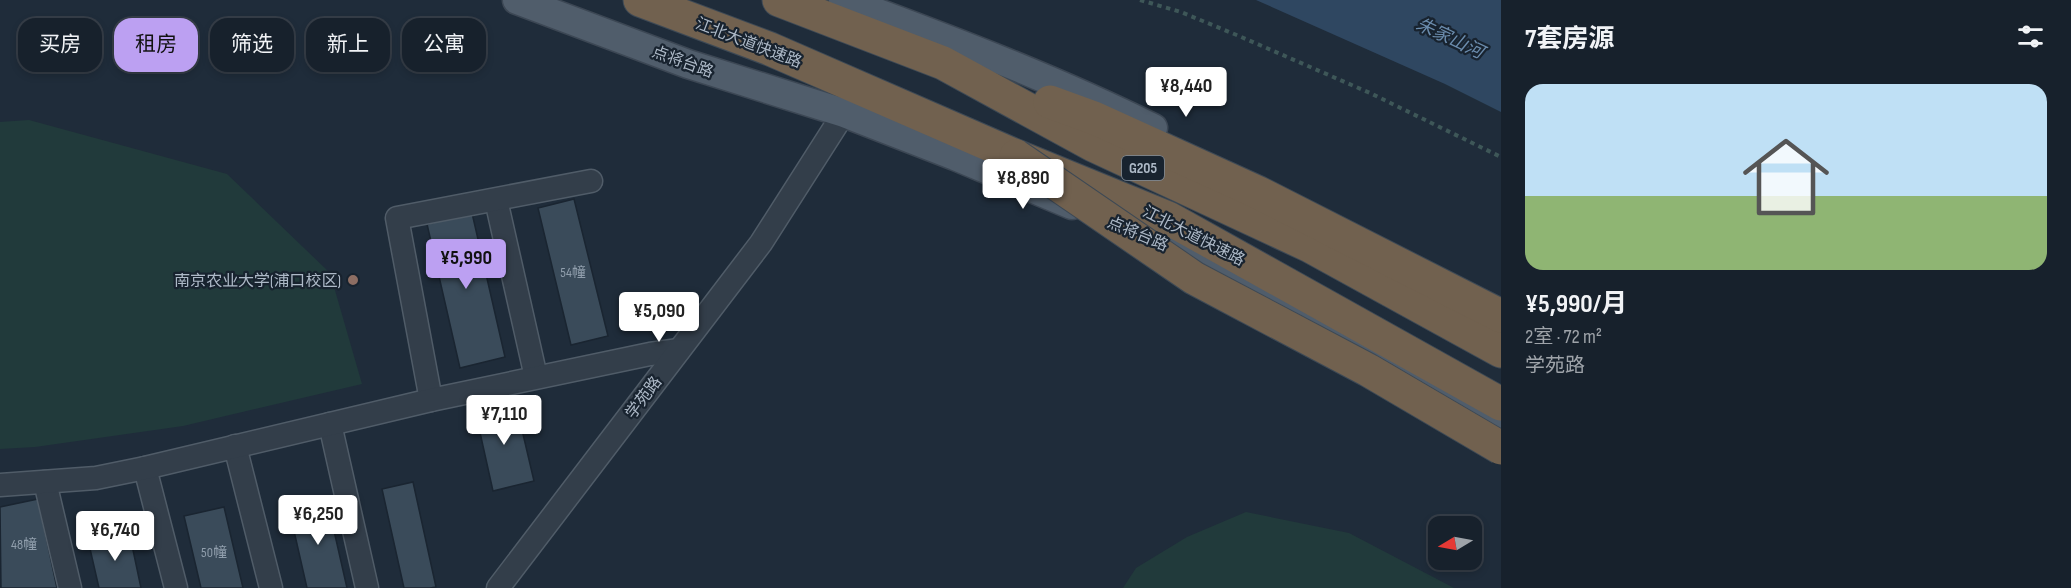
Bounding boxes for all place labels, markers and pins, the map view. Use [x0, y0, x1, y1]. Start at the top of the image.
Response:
pin: ¥8,440 [1137, 67, 1235, 118]
pin: ¥8,890 [974, 159, 1072, 210]
pin: ¥5,990 [417, 239, 515, 290]
place label: 南京农业大学(浦口校区) [174, 272, 341, 291]
marker: 南京农业大学(浦口校区) [346, 273, 360, 287]
pin: ¥5,090 [610, 292, 708, 343]
pin: ¥7,110 [455, 395, 553, 446]
pin: ¥6,250 [269, 495, 367, 546]
pin: ¥6,740 [66, 511, 164, 562]

